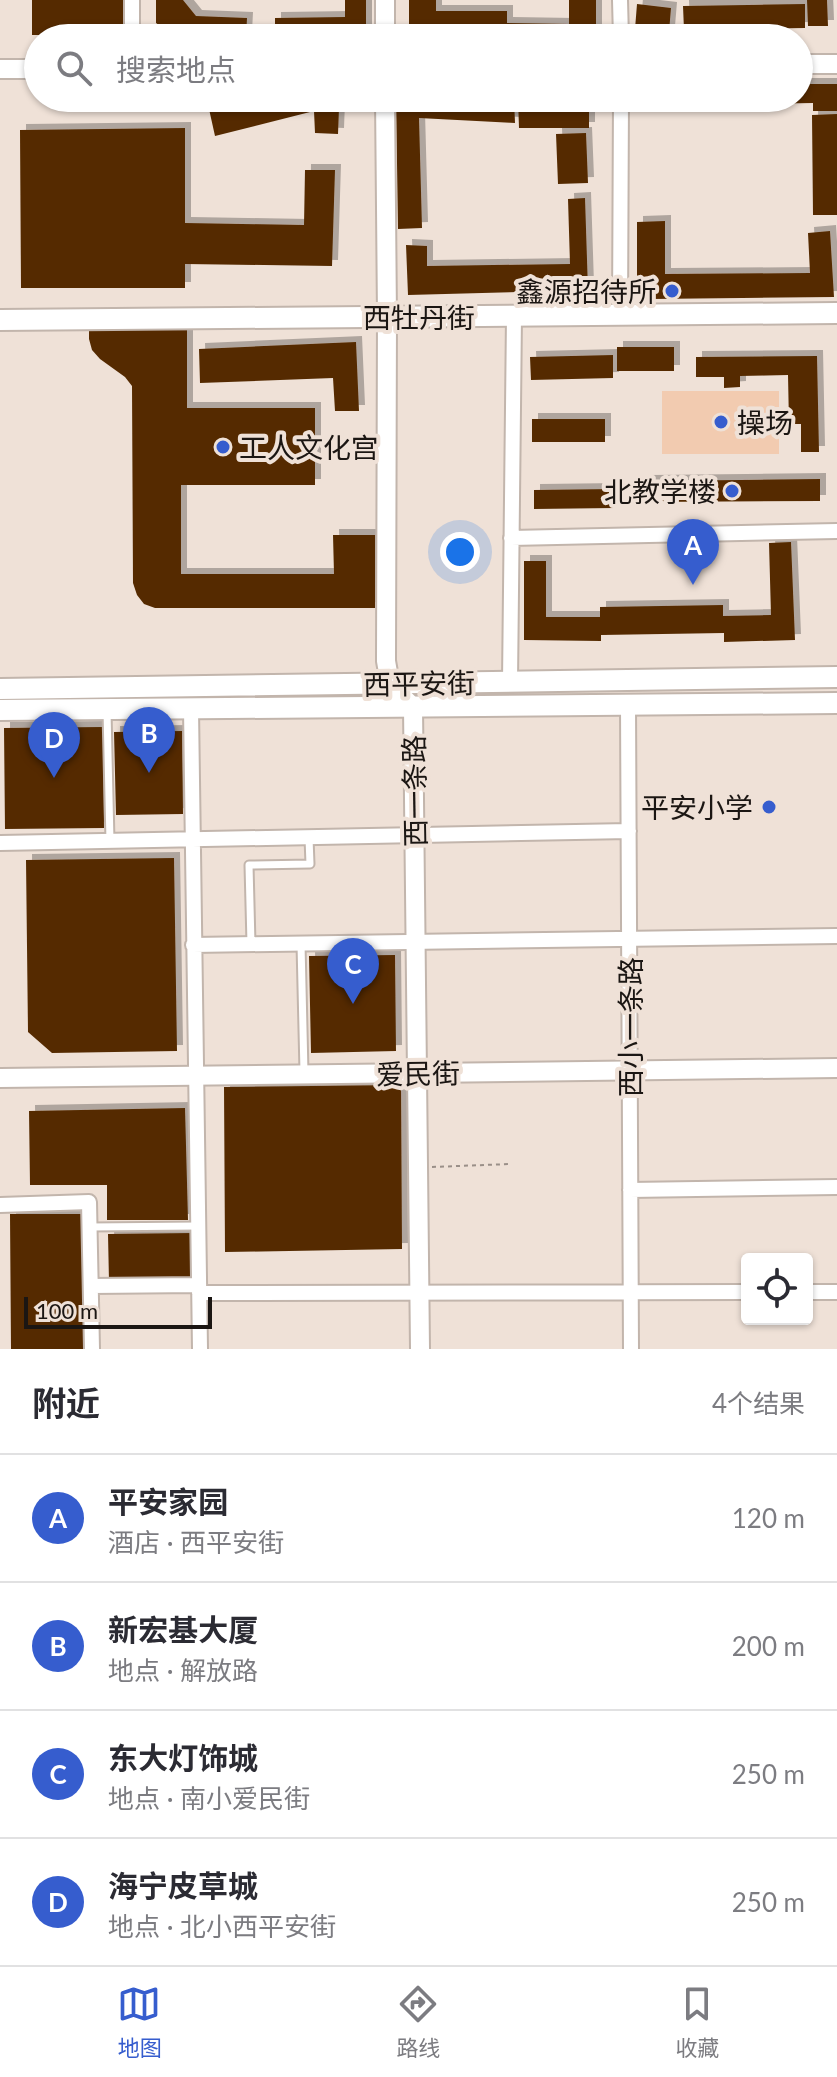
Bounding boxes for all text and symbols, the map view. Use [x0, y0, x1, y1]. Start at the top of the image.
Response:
search box [24, 24, 813, 112]
icon: search [52, 46, 96, 90]
text: 搜索地点 [116, 51, 236, 87]
place label: 鑫源招待所 [516, 274, 656, 308]
marker: 鑫源招待所 [663, 282, 681, 300]
street label: 西牡丹街 [363, 300, 475, 334]
place label: 操场 [737, 405, 793, 439]
marker: 操场 [712, 413, 730, 431]
place label: 工人文化宫 [239, 430, 379, 464]
marker: 工人文化宫 [214, 438, 232, 456]
place label: 北教学楼 [604, 474, 716, 508]
marker: 北教学楼 [723, 482, 741, 500]
pin: A [667, 519, 719, 585]
your location [440, 532, 480, 572]
street label: 西平安街 [363, 665, 475, 701]
pin: B [123, 707, 175, 773]
pin: D [28, 712, 80, 778]
street label: 西一条路 [396, 735, 432, 847]
place label: 平安小学 [641, 790, 753, 824]
marker: 平安小学 [760, 798, 778, 816]
pin: C [327, 938, 379, 1004]
street label: 西小一条路 [613, 957, 647, 1097]
street label: 爱民街 [376, 1055, 460, 1091]
map controls [741, 1253, 813, 1325]
button: locate [741, 1253, 813, 1325]
scale bar [24, 1293, 212, 1329]
text: 100 m [36, 1297, 98, 1324]
text: 附近 [32, 1382, 100, 1423]
text: 4个结果 [712, 1387, 805, 1419]
text: 平安家园 [108, 1483, 228, 1519]
text: A [49, 1502, 67, 1534]
text: 120 m [732, 1502, 805, 1534]
text: 酒店 · 西平安街 [108, 1526, 284, 1558]
text: 新宏基大厦 [108, 1611, 258, 1647]
text: B [49, 1630, 67, 1662]
text: 200 m [732, 1630, 805, 1662]
text: 地点 · 解放路 [108, 1654, 258, 1686]
text: 东大灯饰城 [108, 1739, 258, 1775]
text: C [49, 1758, 67, 1790]
text: 250 m [732, 1758, 805, 1790]
text: 地点 · 南小爱民街 [108, 1782, 310, 1814]
text: 海宁皮草城 [108, 1867, 258, 1903]
text: D [48, 1886, 68, 1918]
text: 250 m [732, 1886, 805, 1918]
text: 地点 · 北小西平安街 [108, 1910, 336, 1942]
tab: 地图 [117, 1982, 162, 2062]
tab: 路线 [396, 1982, 441, 2062]
tab: 收藏 [675, 1982, 720, 2062]

